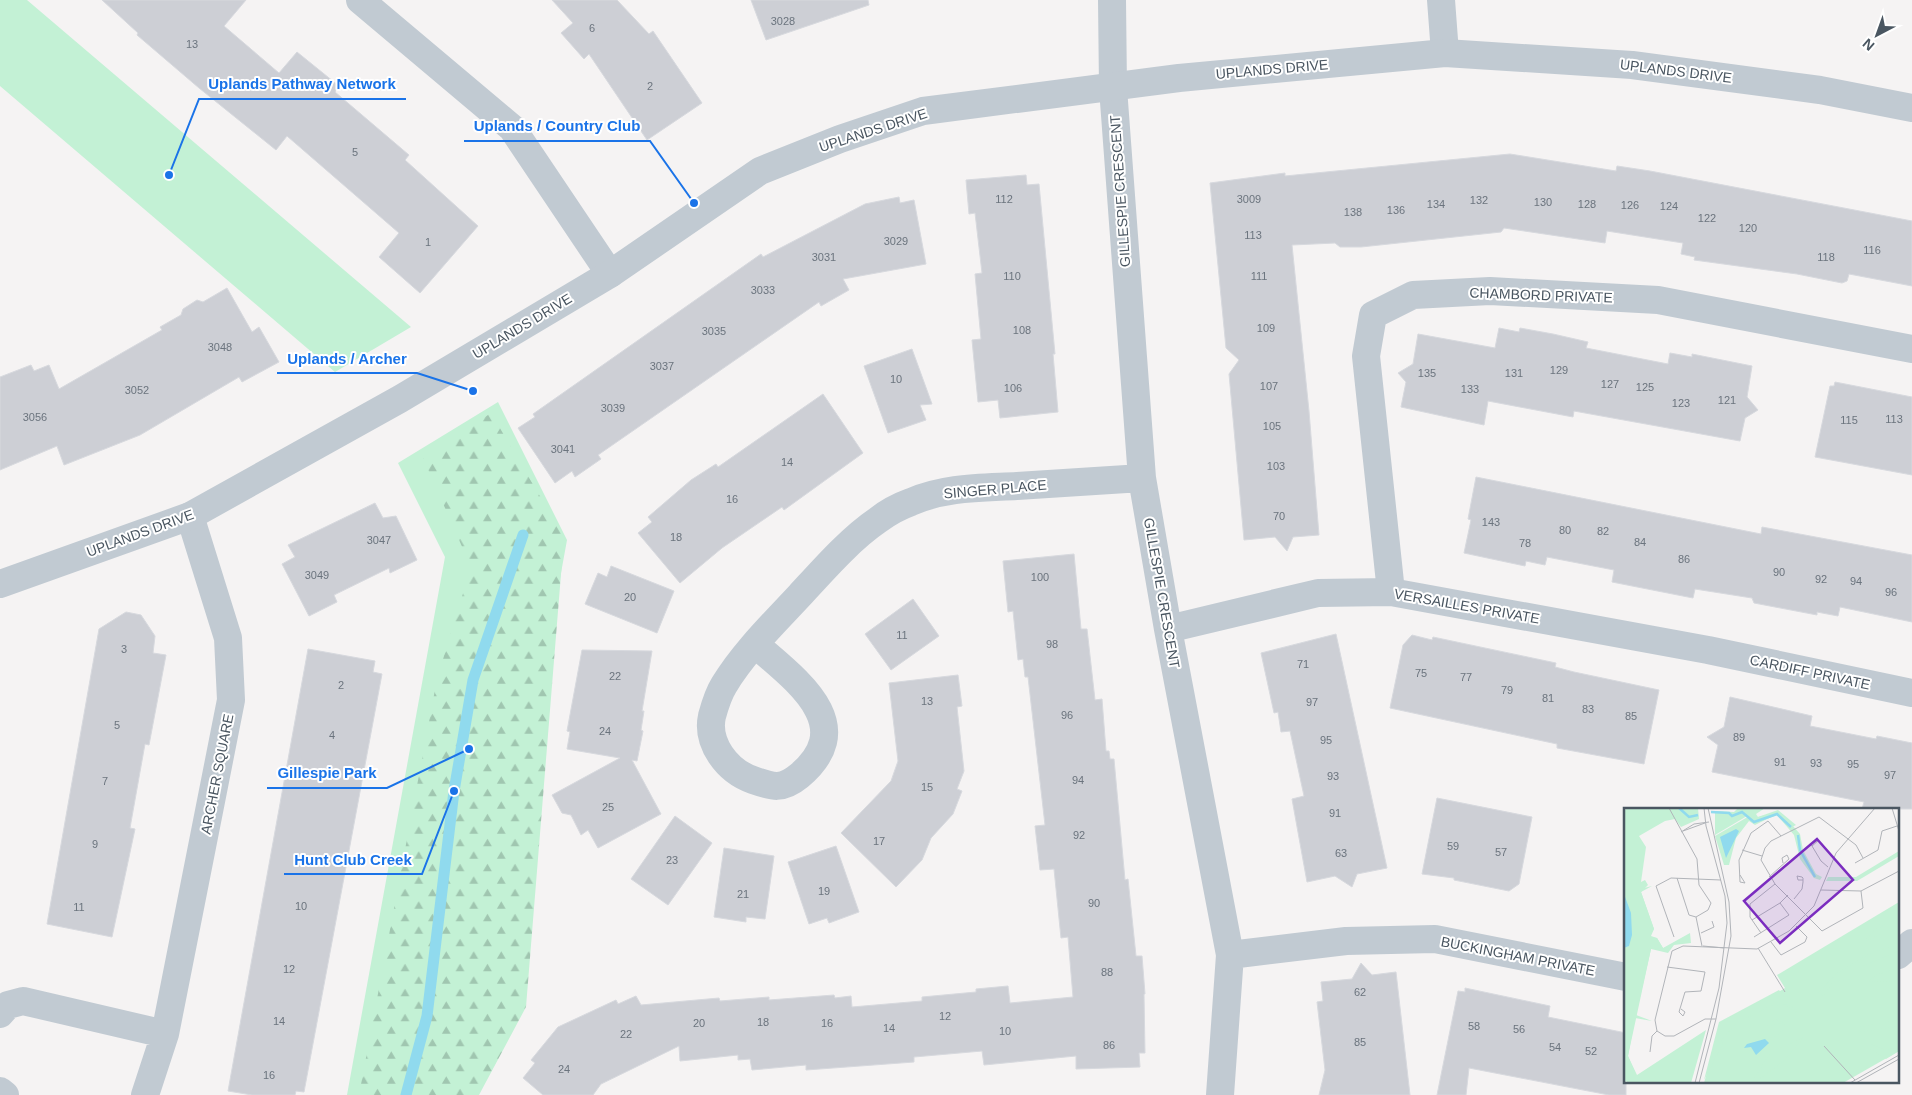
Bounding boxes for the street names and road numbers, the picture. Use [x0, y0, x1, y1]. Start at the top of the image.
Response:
street label: UPLANDS DRIVE [1215, 56, 1329, 82]
street label: UPLANDS DRIVE [1619, 56, 1733, 86]
street label: UPLANDS DRIVE [817, 105, 929, 155]
street label: GILLESPIE CRESCENT [1107, 114, 1133, 268]
street label: CHAMBORD PRIVATE [1469, 285, 1613, 305]
street label: UPLANDS DRIVE [470, 290, 574, 362]
street label: SINGER PLACE [943, 477, 1047, 501]
street label: UPLANDS DRIVE [84, 506, 196, 560]
street label: GILLESPIE CRESCENT [1141, 517, 1183, 670]
street label: VERSAILLES PRIVATE [1393, 585, 1541, 627]
street label: CARDIFF PRIVATE [1748, 651, 1872, 693]
street label: ARCHER SQUARE [197, 713, 237, 835]
street label: BUCKINGHAM PRIVATE [1440, 933, 1596, 979]

